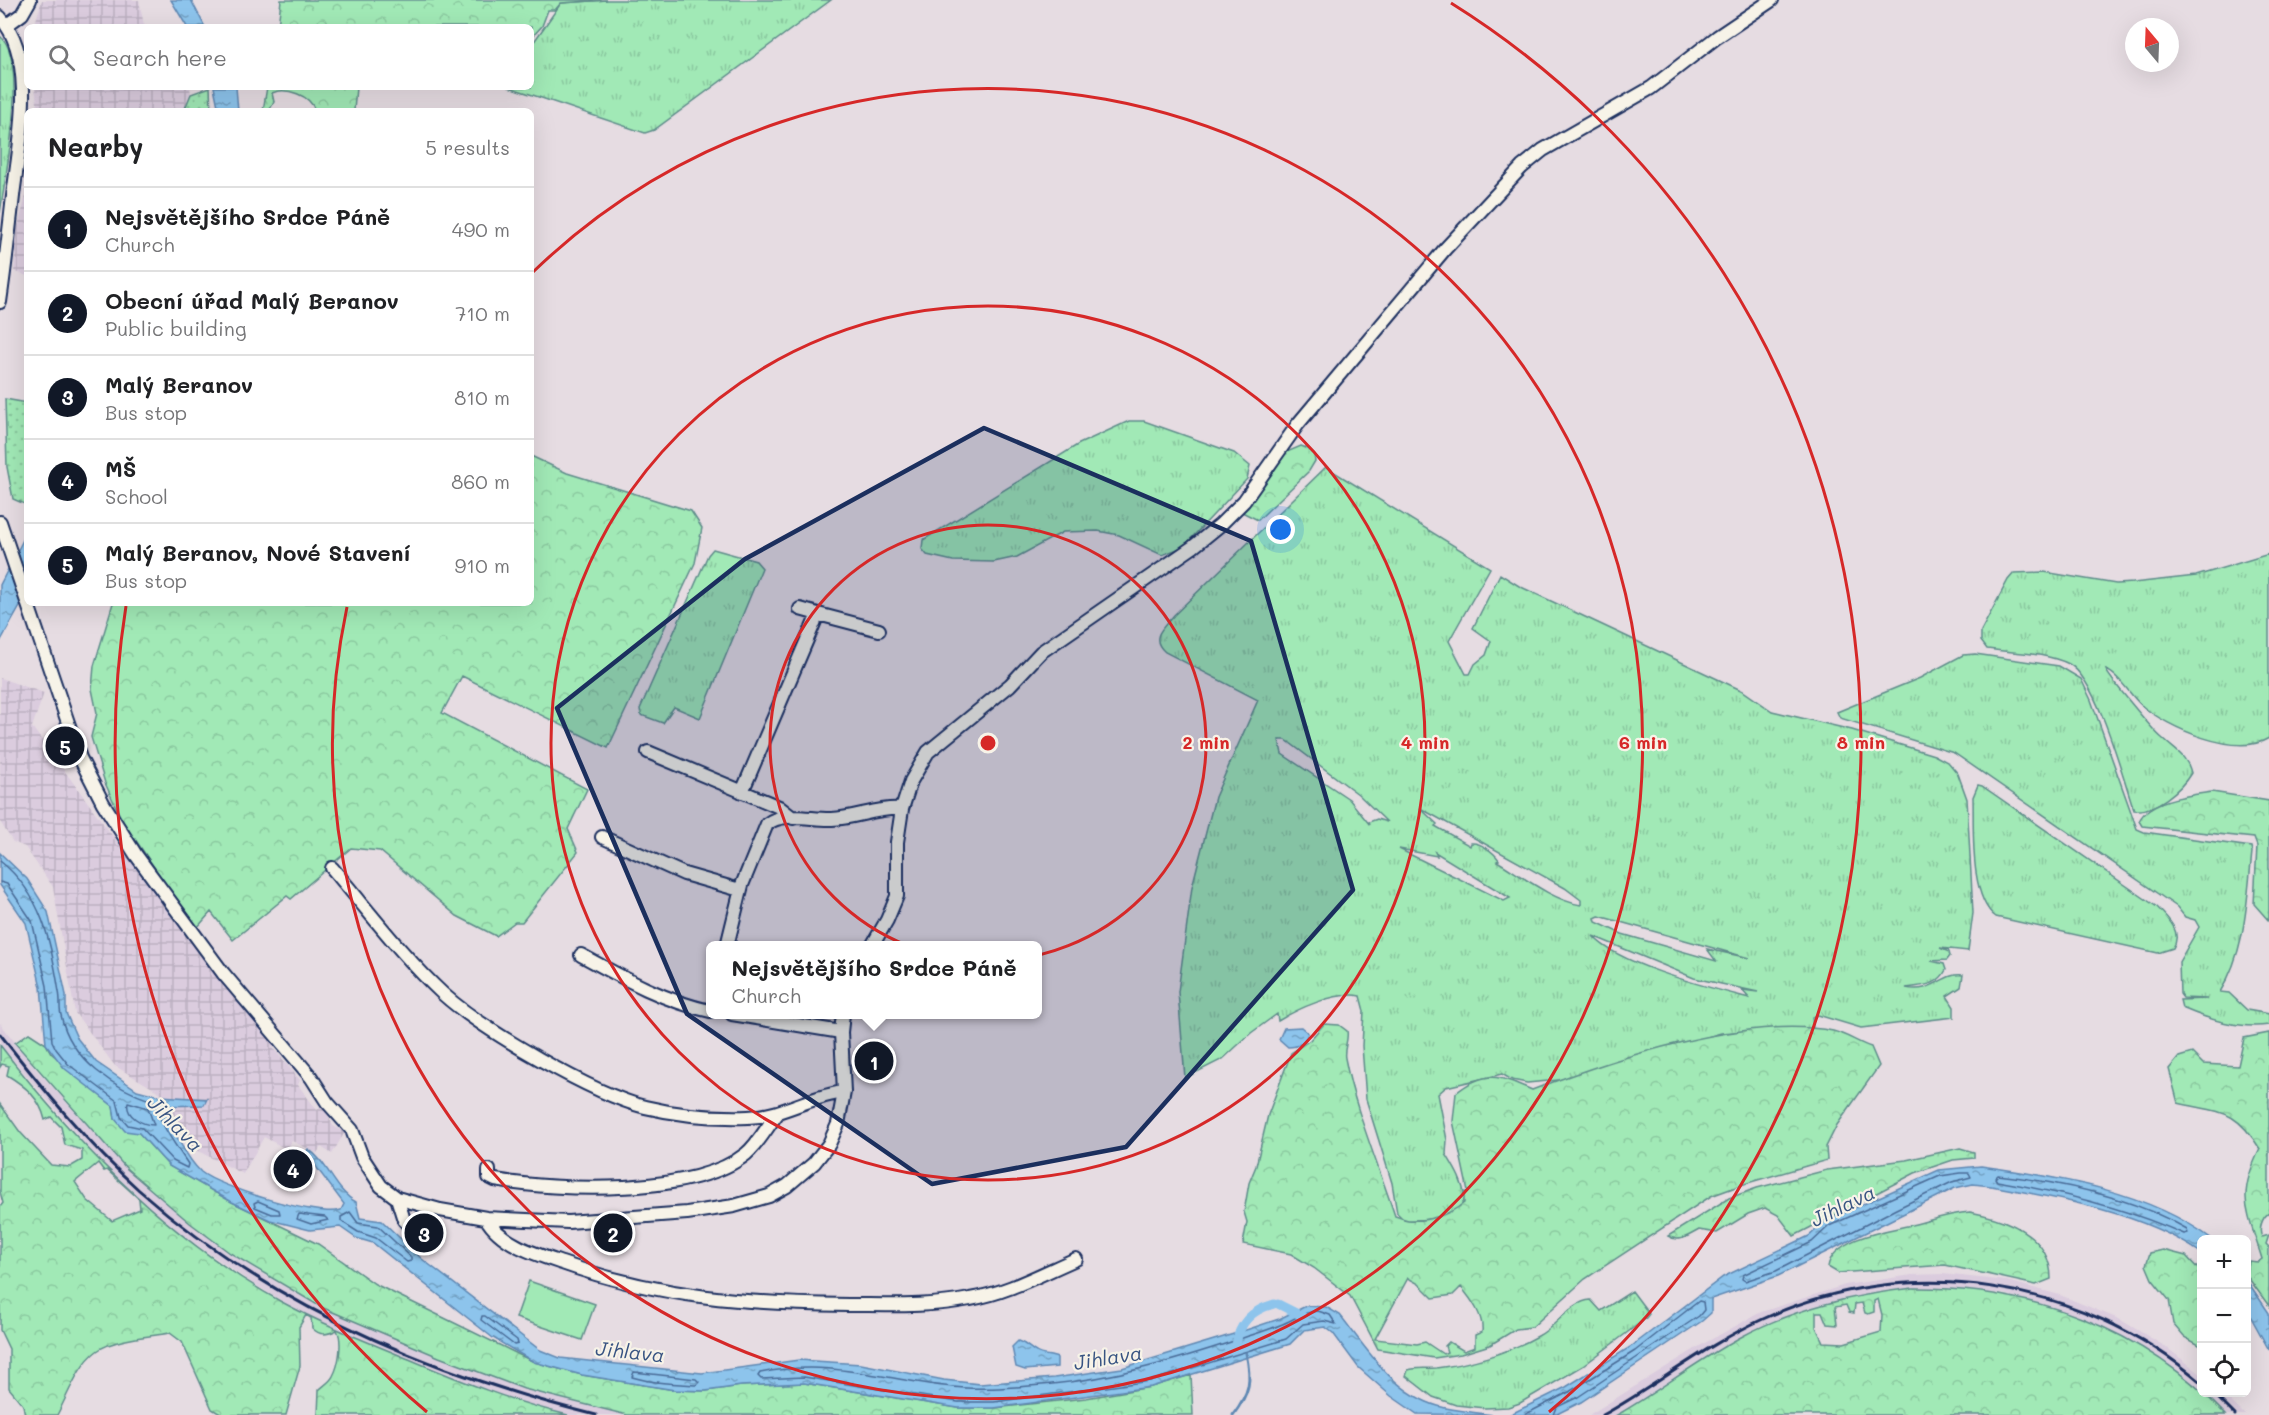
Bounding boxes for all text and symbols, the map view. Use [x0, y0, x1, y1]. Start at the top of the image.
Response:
north arrow [2125, 18, 2179, 72]
search box [24, 24, 534, 90]
icon: search [45, 41, 78, 74]
text: Search here [93, 43, 227, 72]
text: Nearby [48, 130, 143, 164]
text: 5 results [425, 134, 510, 160]
text: Nejsvětějšího Srdce Páně [105, 202, 390, 231]
text: 1 [63, 216, 72, 242]
text: 490 m [452, 216, 510, 242]
text: Church [105, 231, 175, 257]
text: Obecní úřad Malý Beranov [105, 286, 399, 315]
text: 2 [62, 300, 73, 326]
text: 710 m [455, 300, 510, 326]
text: Public building [105, 315, 247, 341]
text: Malý Beranov [105, 370, 253, 399]
text: 3 [62, 384, 74, 410]
text: 810 m [454, 384, 510, 410]
text: Bus stop [105, 399, 187, 425]
text: MŠ [105, 454, 137, 483]
text: 4 [61, 468, 74, 494]
text: 860 m [451, 468, 510, 494]
text: School [105, 483, 168, 509]
your location [1266, 515, 1295, 544]
text: Malý Beranov, Nové Stavení [105, 538, 411, 567]
text: 5 [62, 552, 73, 578]
text: 910 m [455, 552, 510, 578]
text: Bus stop [105, 567, 187, 593]
pin: 5 [46, 724, 84, 768]
text: 2 min [1182, 730, 1230, 754]
text: 4 min [1401, 730, 1449, 754]
text: 6 min [1619, 730, 1667, 754]
text: 8 min [1837, 730, 1885, 754]
centre of rings [978, 733, 998, 753]
popup [706, 941, 1042, 1019]
text: Nejsvětějšího Srdce Páně [731, 953, 1017, 982]
text: Church [731, 982, 801, 1008]
pin: 1 [854, 1038, 894, 1084]
water label: Jihlava [142, 1089, 209, 1157]
pin: 4 [274, 1146, 312, 1192]
water label: Jihlava [1806, 1178, 1879, 1232]
pin: 3 [404, 1210, 444, 1256]
pin: 2 [594, 1210, 632, 1256]
map controls [2197, 1235, 2251, 1397]
button: + [2197, 1235, 2251, 1289]
button: − [2197, 1289, 2251, 1343]
water label: Jihlava [594, 1334, 666, 1368]
water label: Jihlava [1072, 1339, 1144, 1375]
button: locate [2197, 1343, 2251, 1397]

